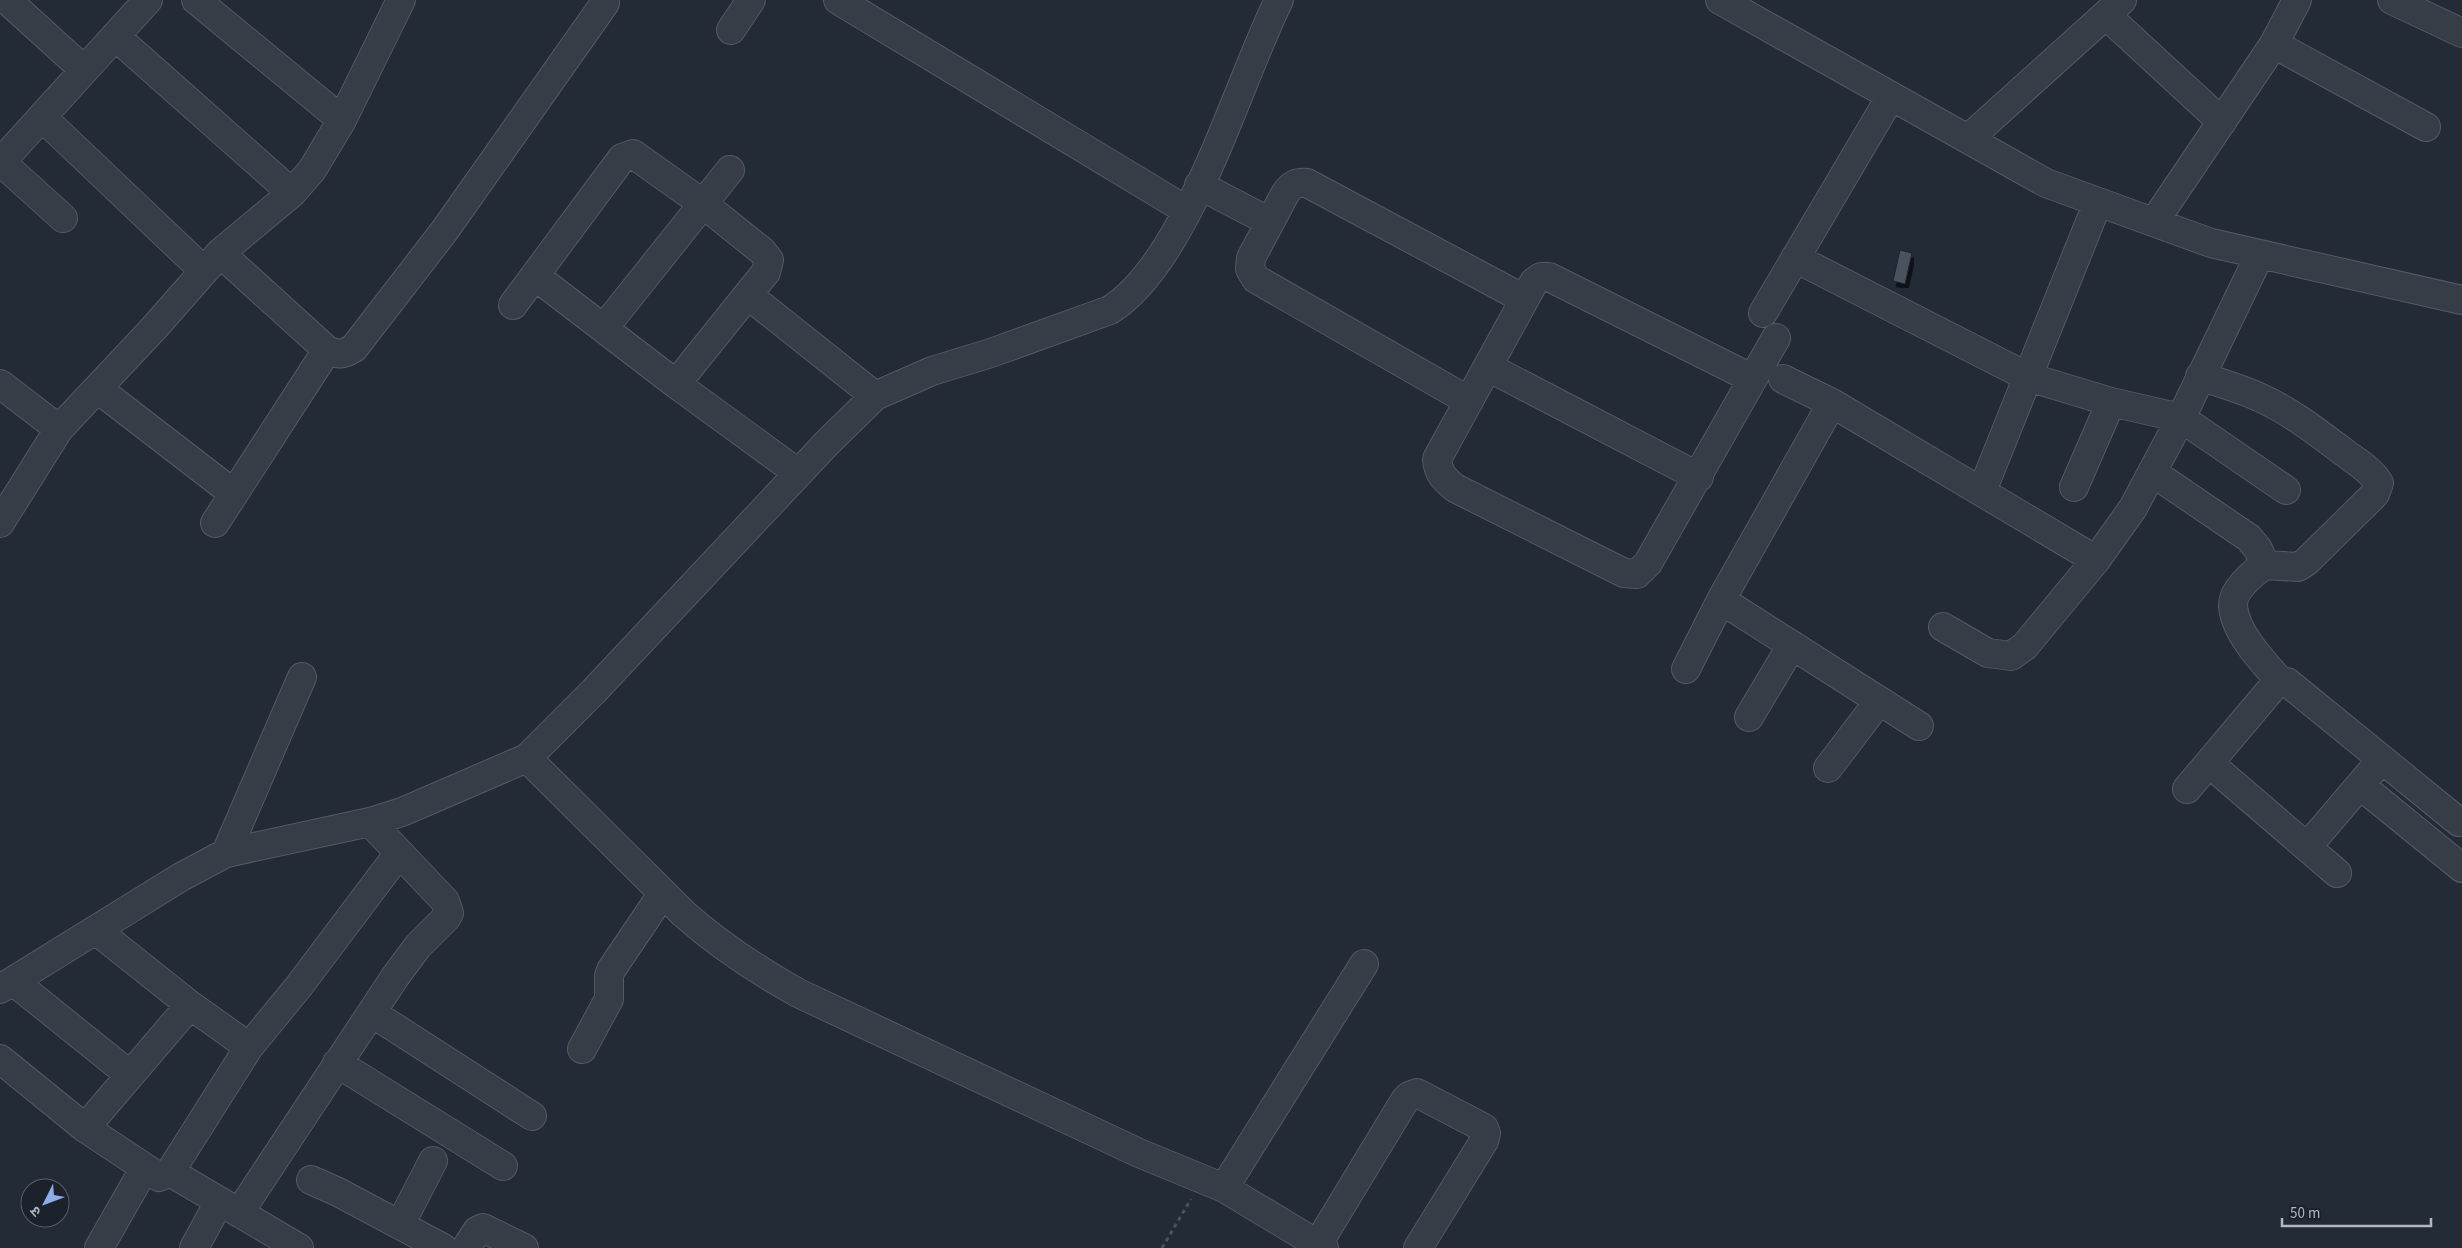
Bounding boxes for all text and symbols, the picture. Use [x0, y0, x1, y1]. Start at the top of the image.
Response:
north arrow [20, 1178, 70, 1228]
scale bar [2282, 1196, 2431, 1228]
text: उ [25, 1201, 46, 1221]
text: 50 m [2290, 1203, 2320, 1224]

